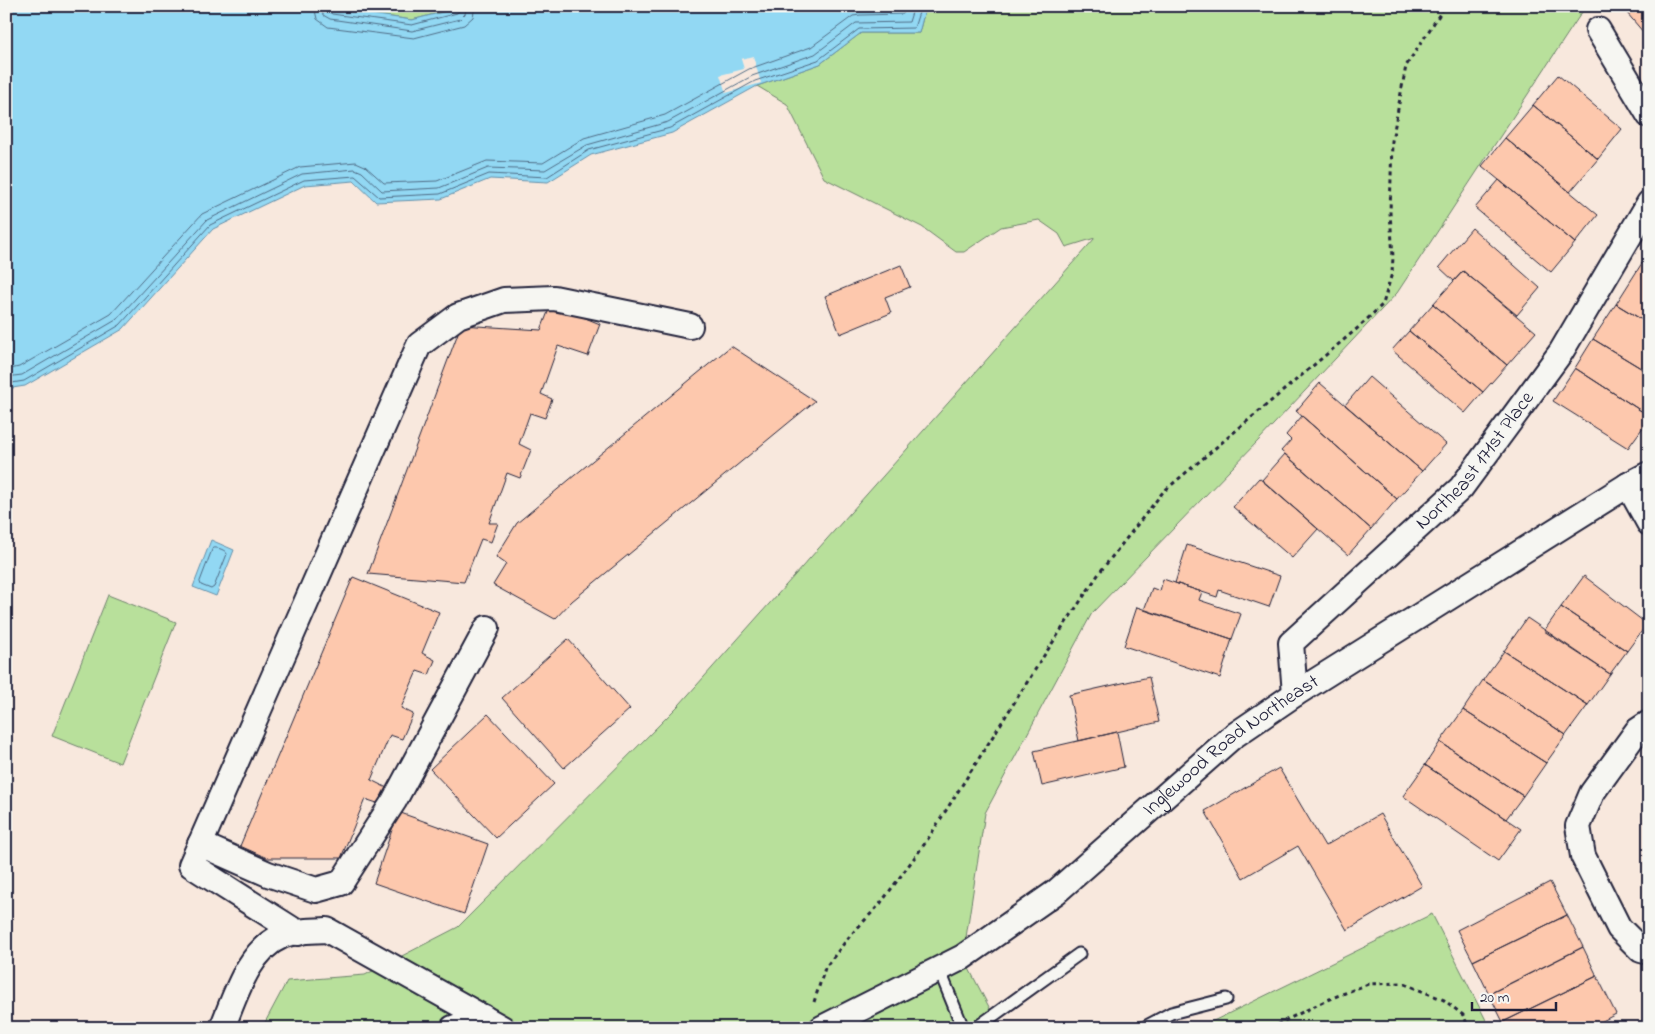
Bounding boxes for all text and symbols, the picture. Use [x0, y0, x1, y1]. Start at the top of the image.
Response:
street label: Northeast 171st Place [1409, 386, 1542, 537]
street label: Inglewood Road Northeast [1137, 668, 1325, 823]
scale bar [1472, 979, 1556, 1011]
text: 20 m [1480, 987, 1510, 1009]

